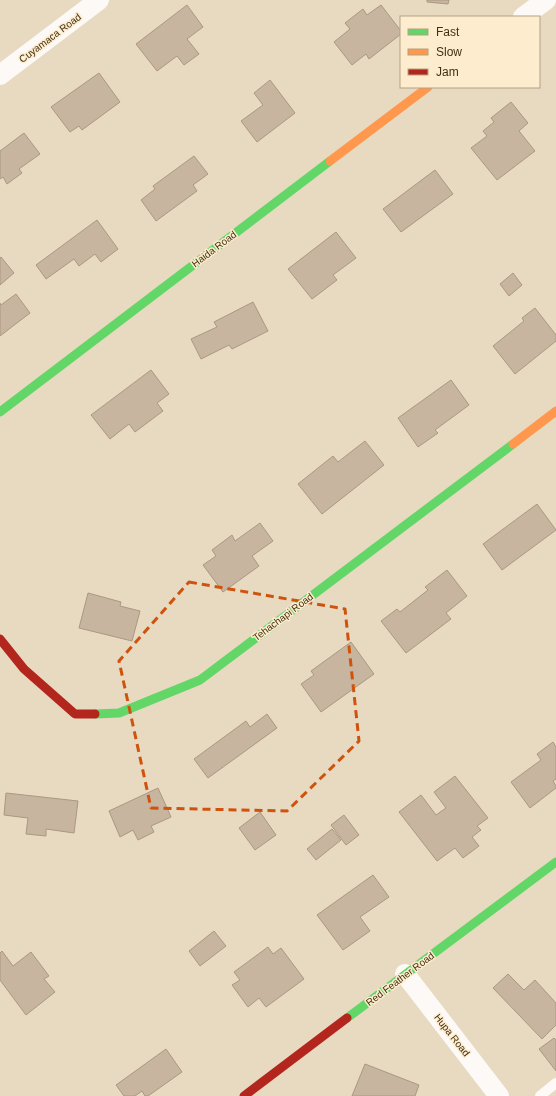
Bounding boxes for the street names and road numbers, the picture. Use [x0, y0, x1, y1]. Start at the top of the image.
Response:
street label: Cuyamaca Road [17, 11, 83, 65]
street label: Haida Road [190, 229, 238, 269]
street label: Tehachapi Road [251, 591, 315, 643]
street label: Red Feather Road [364, 950, 436, 1008]
street label: Hupa Road [432, 1012, 472, 1058]

